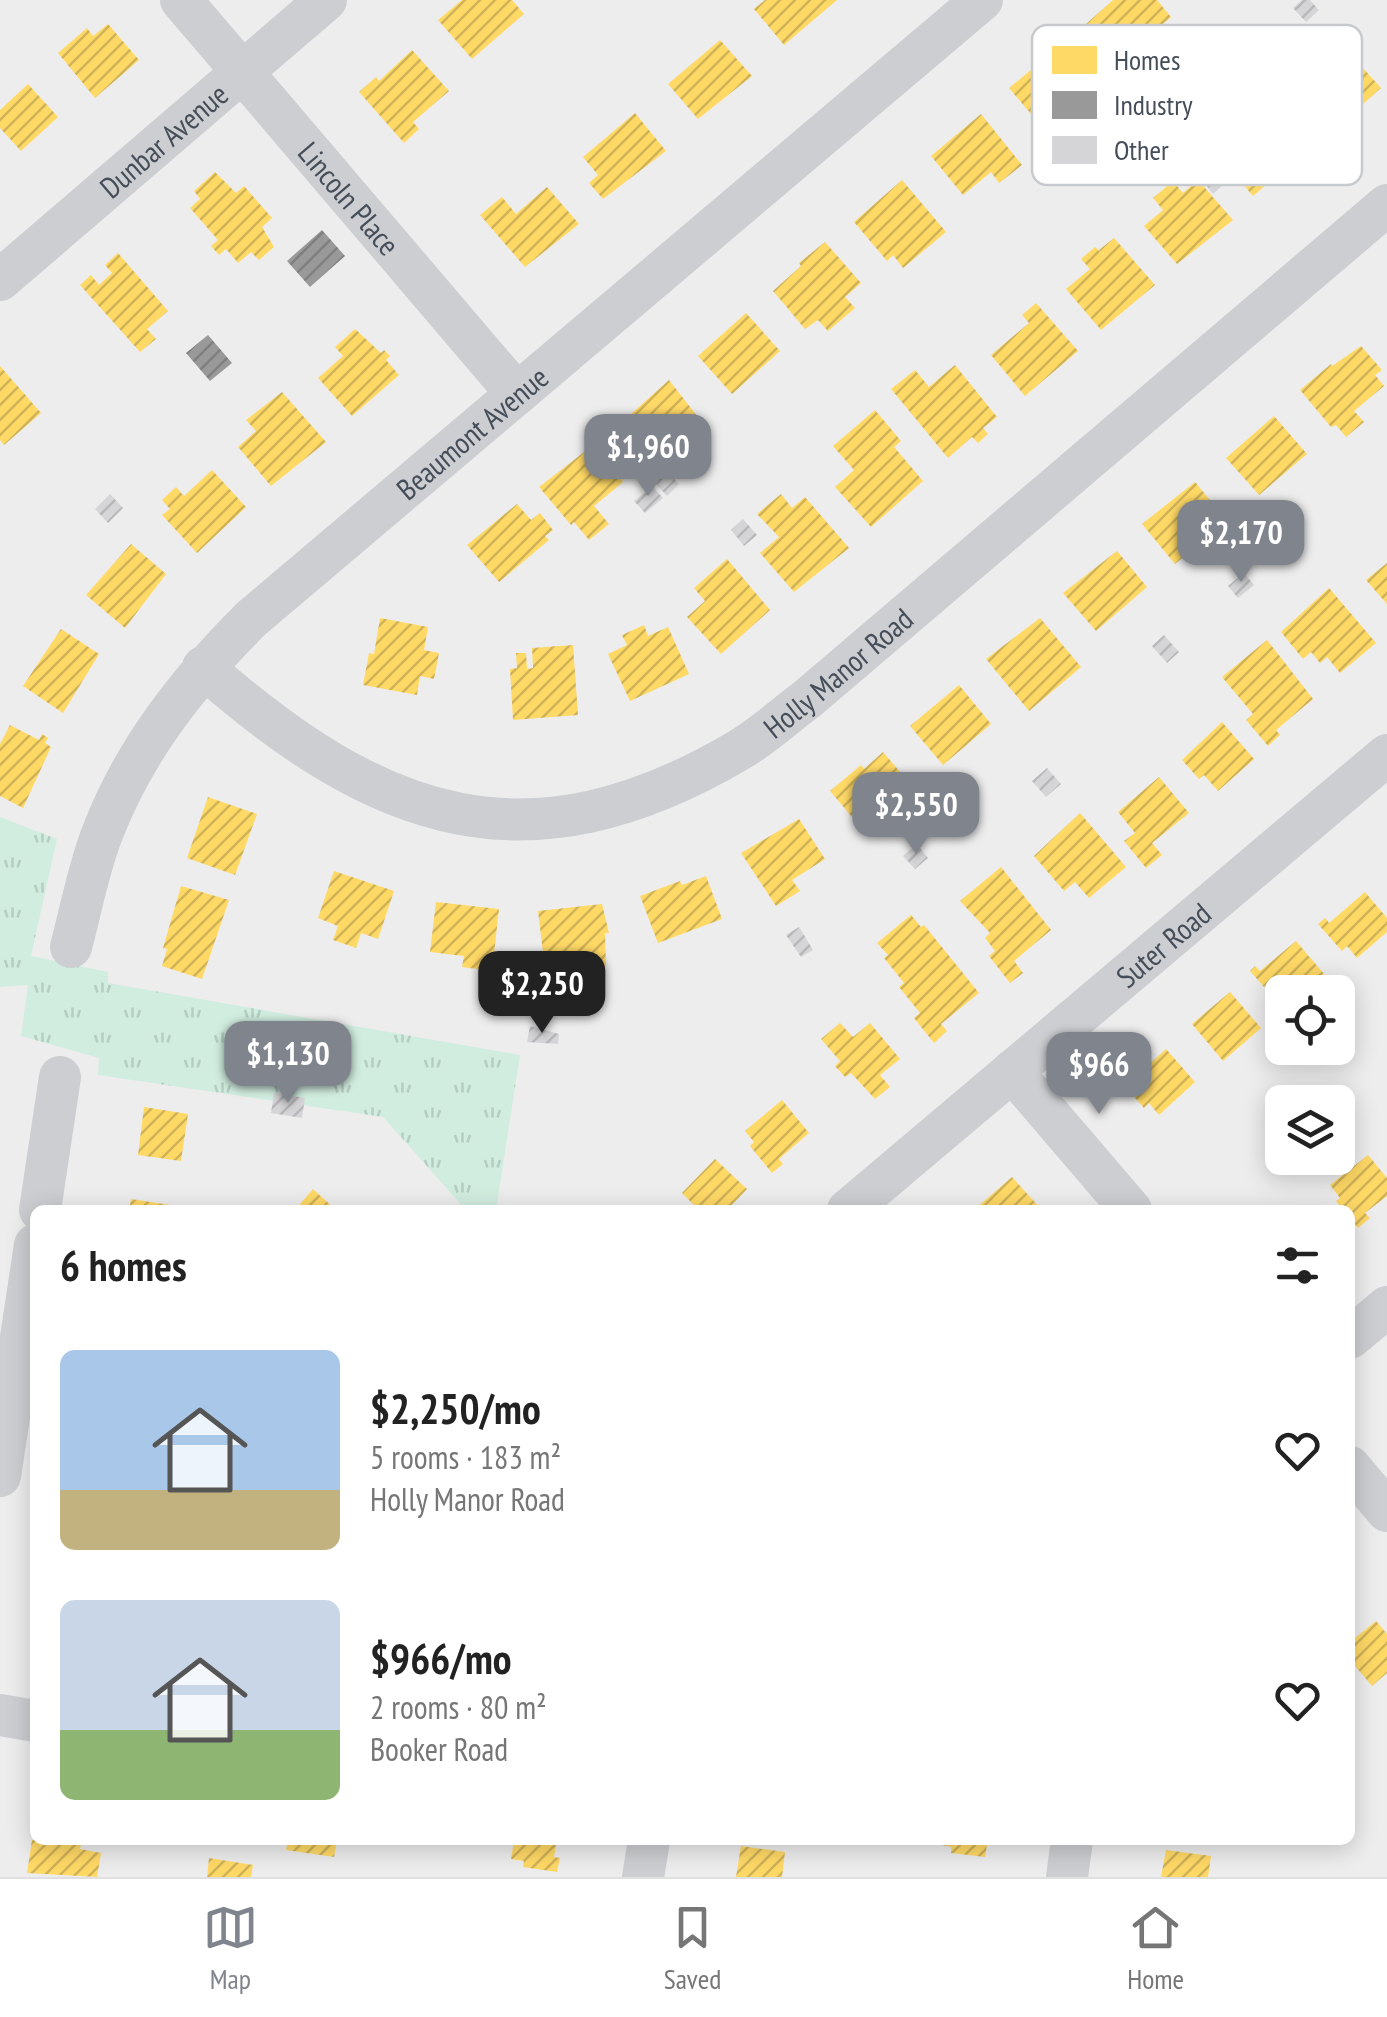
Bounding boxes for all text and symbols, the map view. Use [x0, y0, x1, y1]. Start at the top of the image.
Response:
legend [1032, 25, 1362, 185]
text: Homes [1114, 41, 1180, 78]
street label: Dunbar Avenue [91, 74, 235, 206]
text: Industry [1114, 86, 1193, 123]
text: Other [1114, 131, 1169, 168]
street label: Lincoln Place [290, 133, 409, 263]
street label: Beaumont Avenue [388, 357, 556, 507]
pin: $1,960 [567, 414, 729, 499]
text: $1,960 [606, 425, 690, 467]
pin: $2,170 [1160, 500, 1322, 585]
text: $2,170 [1199, 511, 1283, 553]
street label: Holly Manor Road [755, 599, 920, 746]
pin: $2,550 [835, 772, 997, 857]
text: $2,550 [874, 783, 958, 825]
street label: Suter Road [1107, 893, 1218, 995]
pin: $2,250 [461, 951, 623, 1036]
text: $2,250 [500, 962, 584, 1004]
map controls [1265, 975, 1355, 1175]
button: locate [1265, 975, 1355, 1065]
pin: $1,130 [207, 1021, 369, 1106]
text: $1,130 [246, 1032, 330, 1074]
pin: $966 [1040, 1032, 1158, 1117]
text: $966 [1068, 1043, 1130, 1085]
button: layers [1265, 1085, 1355, 1175]
text: 6 homes [60, 1238, 187, 1293]
icon: filters [1270, 1238, 1325, 1293]
text: $2,250/mo [370, 1381, 541, 1436]
icon: home [140, 1390, 260, 1510]
icon: heart [1270, 1423, 1325, 1478]
text: 5 rooms · 183 m² [370, 1436, 561, 1478]
text: Holly Manor Road [370, 1478, 565, 1520]
text: $966/mo [370, 1631, 512, 1686]
icon: home [140, 1640, 260, 1760]
icon: heart [1270, 1673, 1325, 1728]
text: 2 rooms · 80 m² [370, 1686, 547, 1728]
text: Booker Road [370, 1728, 508, 1770]
tab: Map [203, 1900, 258, 1997]
tab: Saved [664, 1900, 721, 1997]
tab: Home [1127, 1900, 1184, 1997]

